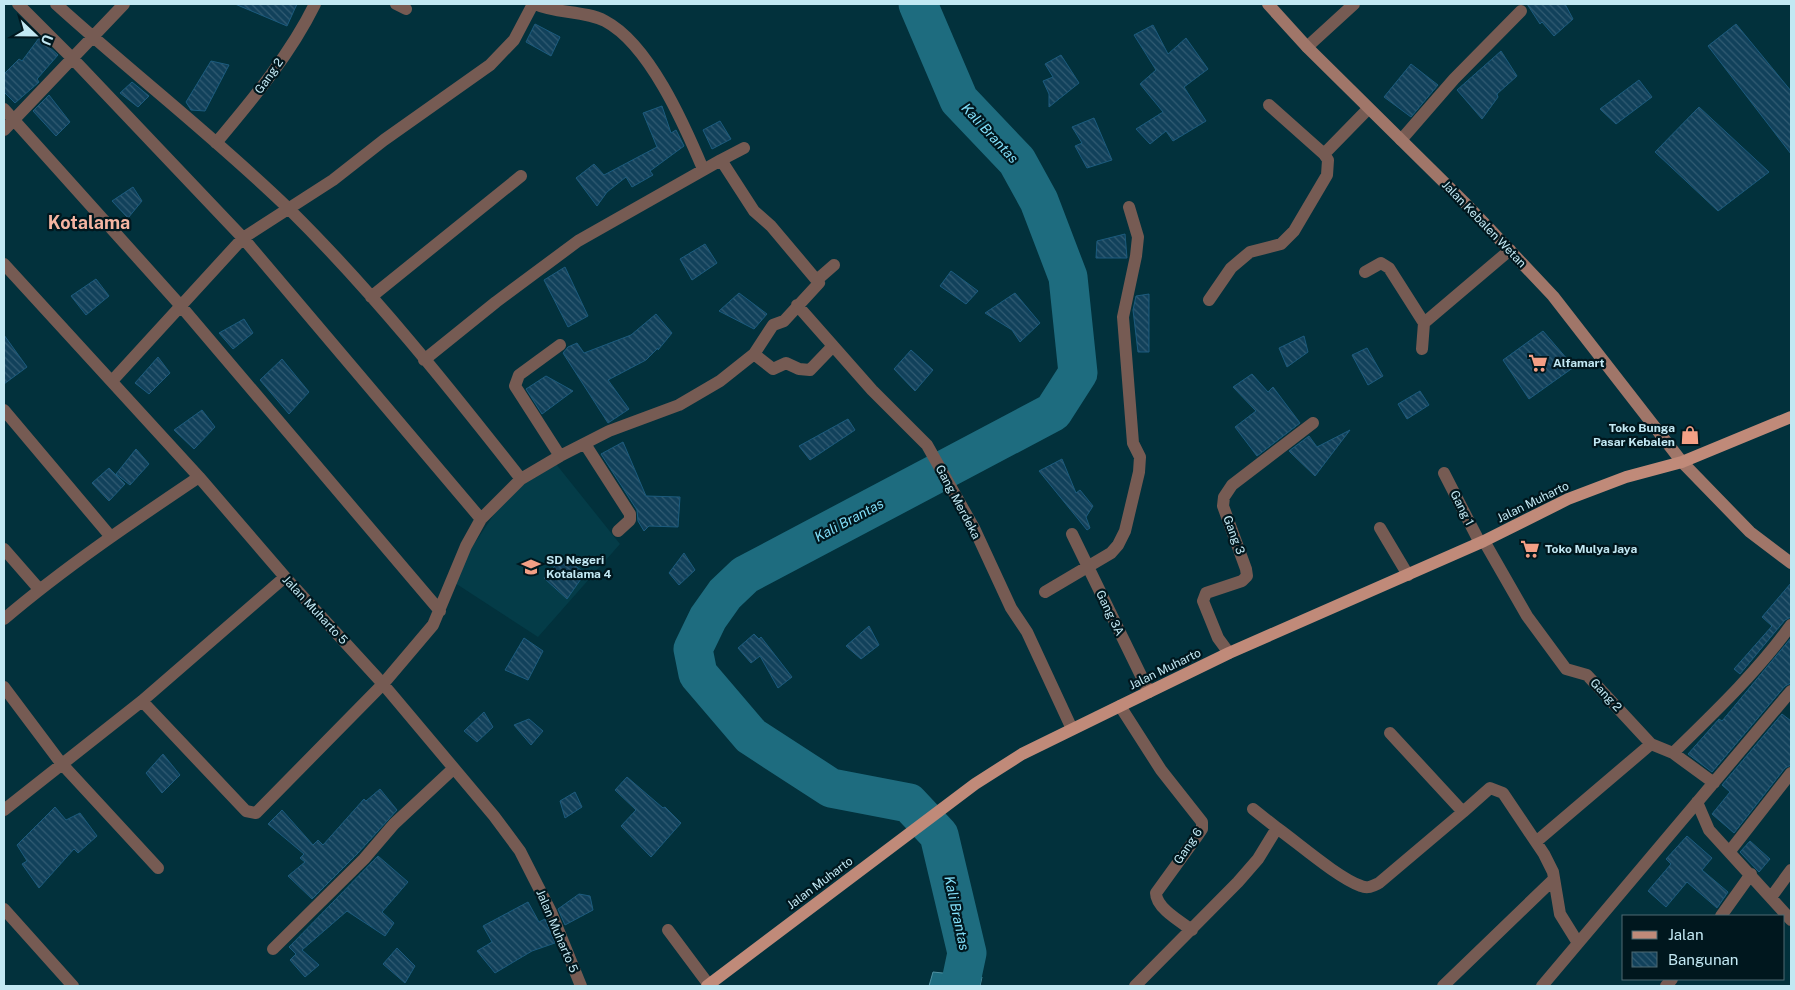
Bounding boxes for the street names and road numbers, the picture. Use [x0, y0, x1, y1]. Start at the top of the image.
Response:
street label: Gang 2 [252, 56, 286, 96]
street label: Jalan Kebalen Wetan [1439, 178, 1529, 270]
street label: Gang Merdeka [933, 463, 983, 541]
street label: Jalan Muharto [1495, 478, 1571, 525]
street label: Gang 1 [1447, 488, 1477, 528]
street label: Gang 3 [1220, 514, 1248, 556]
street label: Jalan Muharto 5 [280, 573, 351, 648]
street label: Gang 3A [1093, 588, 1127, 638]
street label: Jalan Muharto [1127, 645, 1203, 692]
street label: Gang 2 [1587, 676, 1625, 714]
street label: Gang 6 [1171, 825, 1205, 867]
street label: Jalan Muharto [784, 854, 856, 912]
street label: Jalan Muharto 5 [533, 887, 581, 975]

